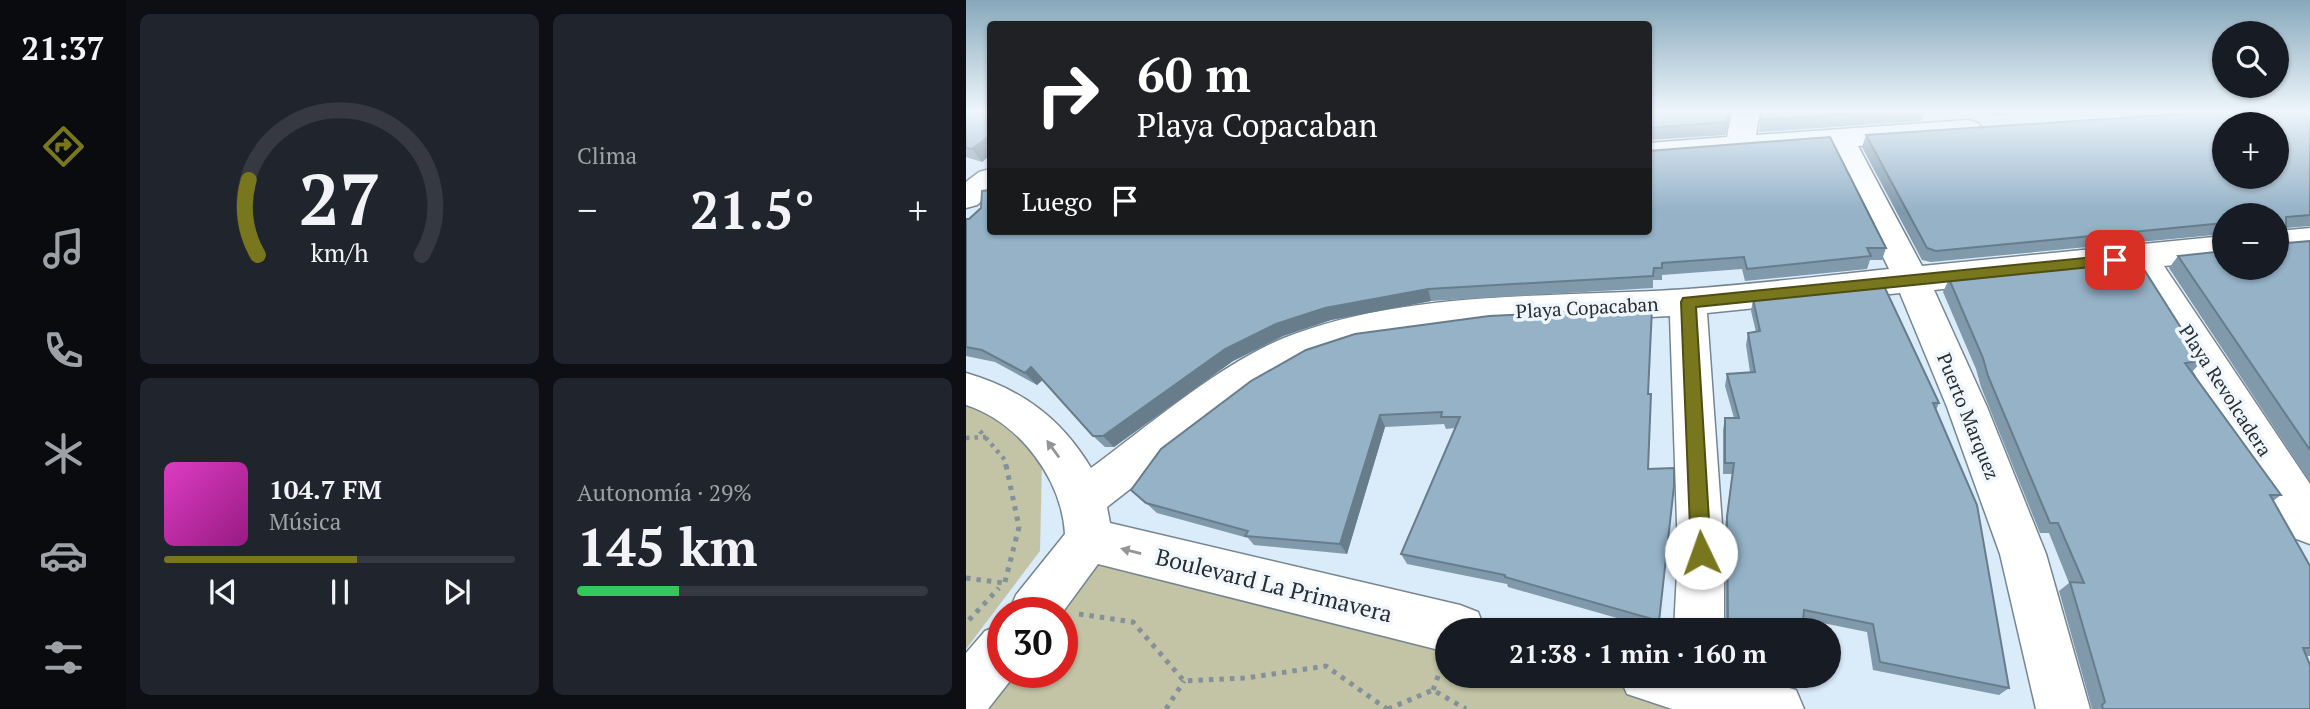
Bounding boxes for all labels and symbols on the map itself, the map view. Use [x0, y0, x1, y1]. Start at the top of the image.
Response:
pin [2085, 230, 2145, 290]
street label: Playa Copacaban [1515, 291, 1659, 323]
street label: Playa Revolcadera [2174, 319, 2278, 461]
street label: Puerto Marquez [1932, 349, 2006, 483]
one-way arrow [1046, 439, 1060, 458]
position arrow [1664, 516, 1738, 590]
street label: Boulevard La Primavera [1153, 541, 1396, 629]
one-way arrow [1120, 545, 1142, 556]
speed limit sign: 30 [987, 597, 1078, 688]

